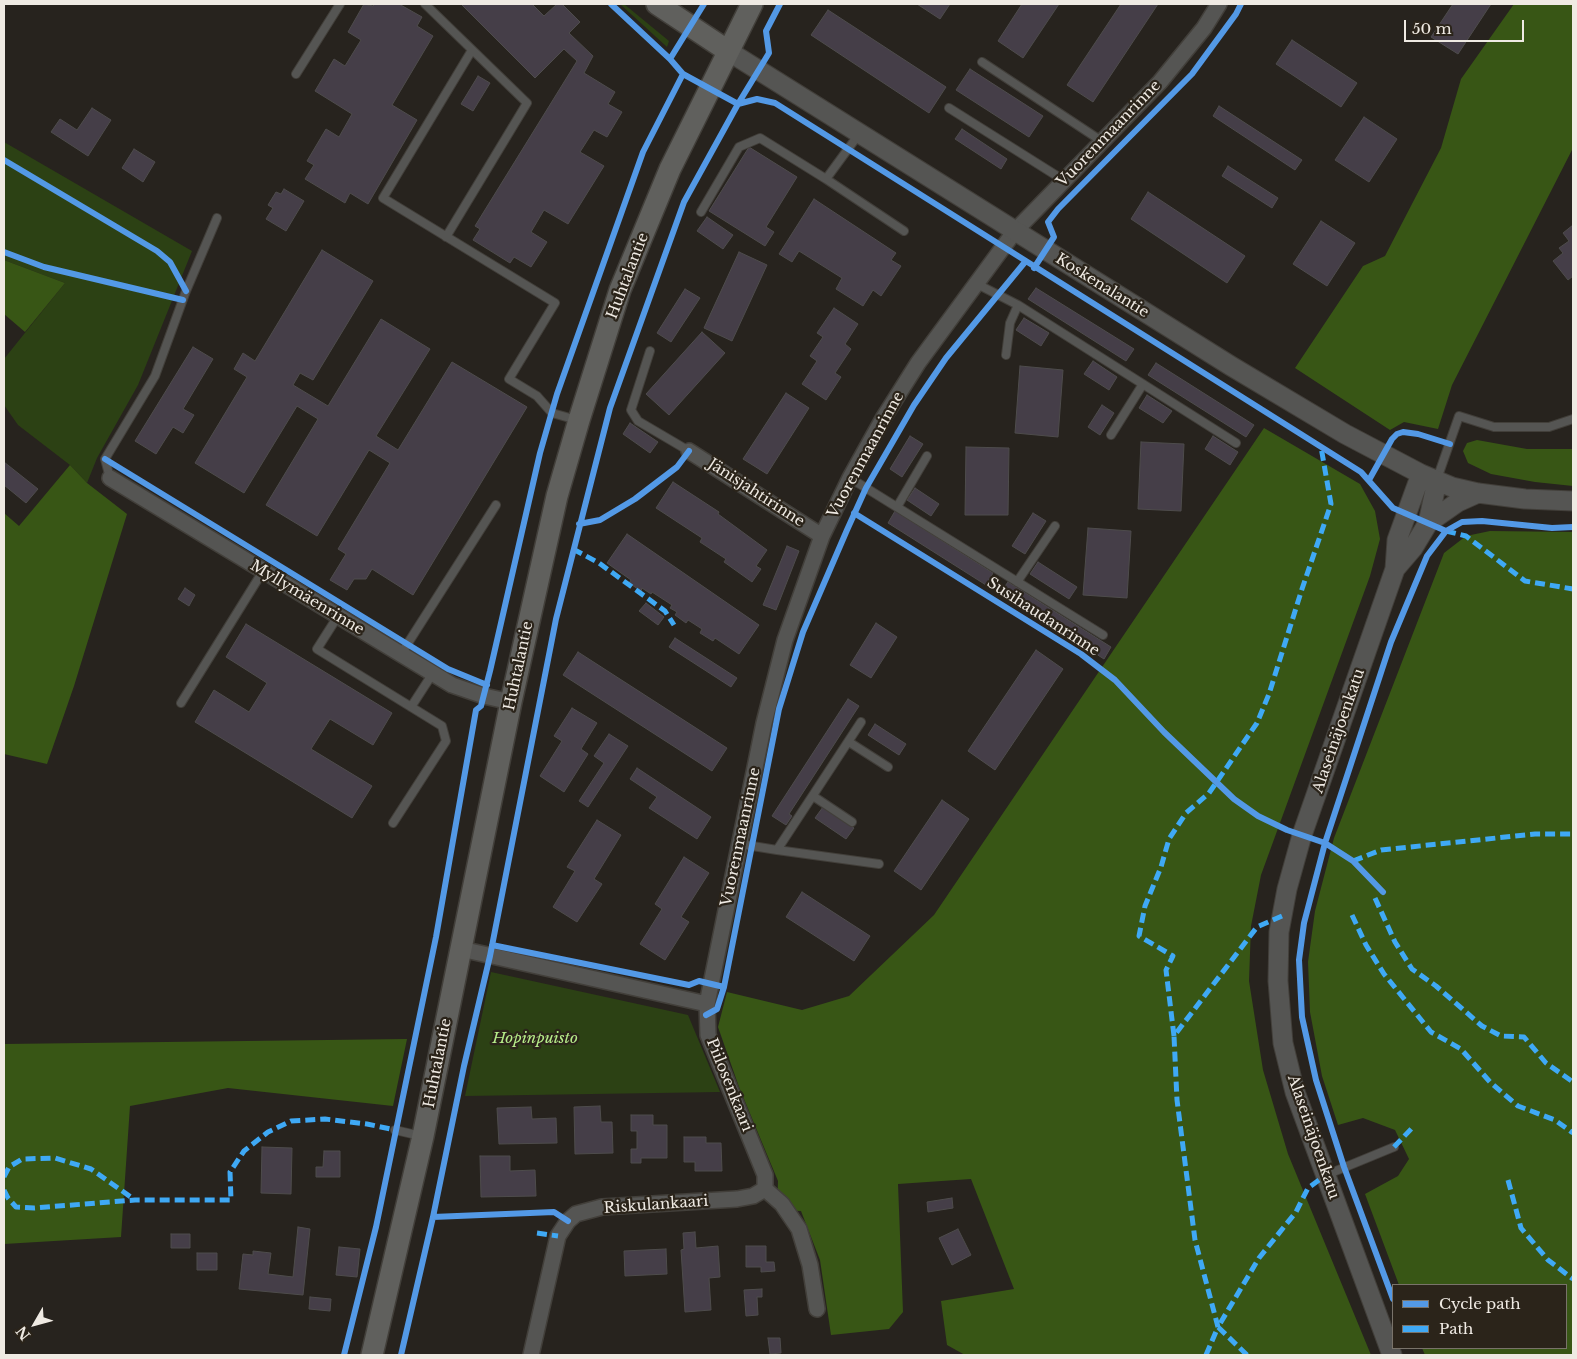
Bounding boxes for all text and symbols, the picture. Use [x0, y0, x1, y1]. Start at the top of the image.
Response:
scale bar [1407, 10, 1527, 42]
text: 50 m [1412, 19, 1452, 38]
street label: Vuorenmaanrinne [1053, 77, 1165, 191]
street label: Huhtalantie [603, 230, 653, 322]
street label: Koskenalantie [1052, 250, 1152, 322]
street label: Vuorenmaanrinne [824, 389, 908, 521]
street label: Jänisjahtirinne [704, 455, 808, 531]
street label: Myllymäenrinne [247, 557, 367, 639]
street label: Susihaudanrinne [983, 574, 1103, 660]
street label: Huhtalantie [501, 620, 537, 712]
street label: Alaseinäjoenkatu [1309, 666, 1369, 796]
street label: Vuorenmaanrinne [717, 766, 765, 908]
street label: Huhtalantie [421, 1017, 455, 1109]
park label: Hopinpuisto [492, 1030, 578, 1048]
street label: Piilosenkaari [702, 1036, 756, 1134]
street label: Alaseinäjoenkatu [1283, 1072, 1343, 1202]
street label: Riskulankaari [603, 1192, 709, 1218]
legend [1392, 1284, 1567, 1349]
text: Cycle path [1439, 1294, 1521, 1313]
north arrow [10, 1299, 60, 1349]
text: Path [1439, 1319, 1473, 1338]
text: N [12, 1323, 34, 1344]

